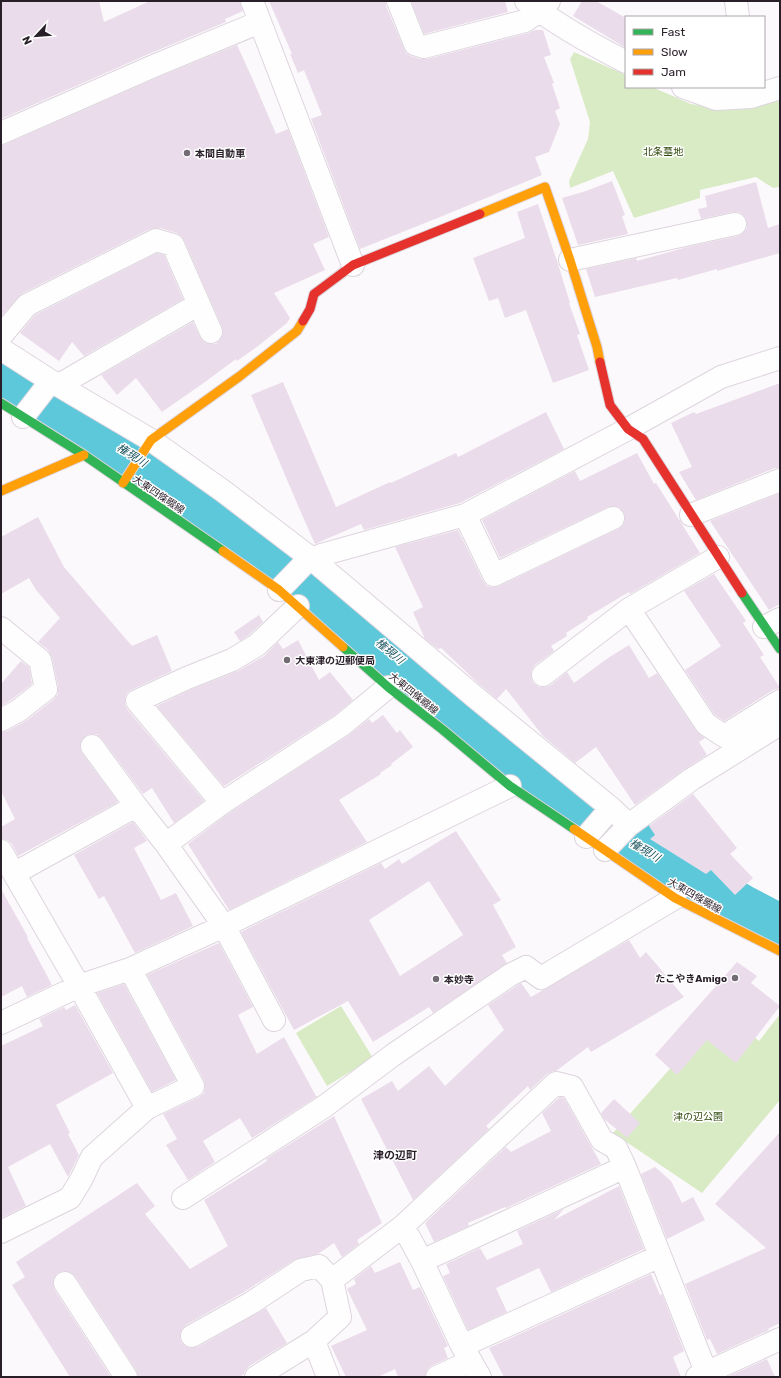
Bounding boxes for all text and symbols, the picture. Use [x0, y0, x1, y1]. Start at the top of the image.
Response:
north arrow [16, 16, 56, 56]
legend [625, 16, 765, 88]
text: Fast [661, 25, 685, 39]
text: N [20, 34, 35, 47]
text: Slow [661, 45, 688, 59]
text: Jam [661, 65, 686, 79]
park label: 北条墓地 [643, 146, 684, 158]
marker: 本間自動車 [182, 148, 192, 158]
place label: 本間自動車 [194, 148, 245, 160]
water label: 権現川 [114, 441, 150, 470]
street label: 大東四條畷線 [130, 473, 187, 517]
water label: 権現川 [373, 636, 407, 668]
marker: 大東津の辺郵便局 [282, 655, 292, 665]
place label: 大東津の辺郵便局 [295, 655, 375, 667]
street label: 大東四條畷線 [386, 670, 440, 717]
water label: 権現川 [627, 836, 663, 865]
street label: 大東四條畷線 [666, 876, 723, 916]
place label: たこやきAmigo [655, 973, 727, 985]
marker: たこやきAmigo [730, 973, 740, 983]
marker: 本妙寺 [431, 974, 441, 984]
place label: 本妙寺 [443, 974, 474, 986]
park label: 津の辺公園 [673, 1111, 723, 1123]
district label: 津の辺町 [373, 1149, 417, 1162]

